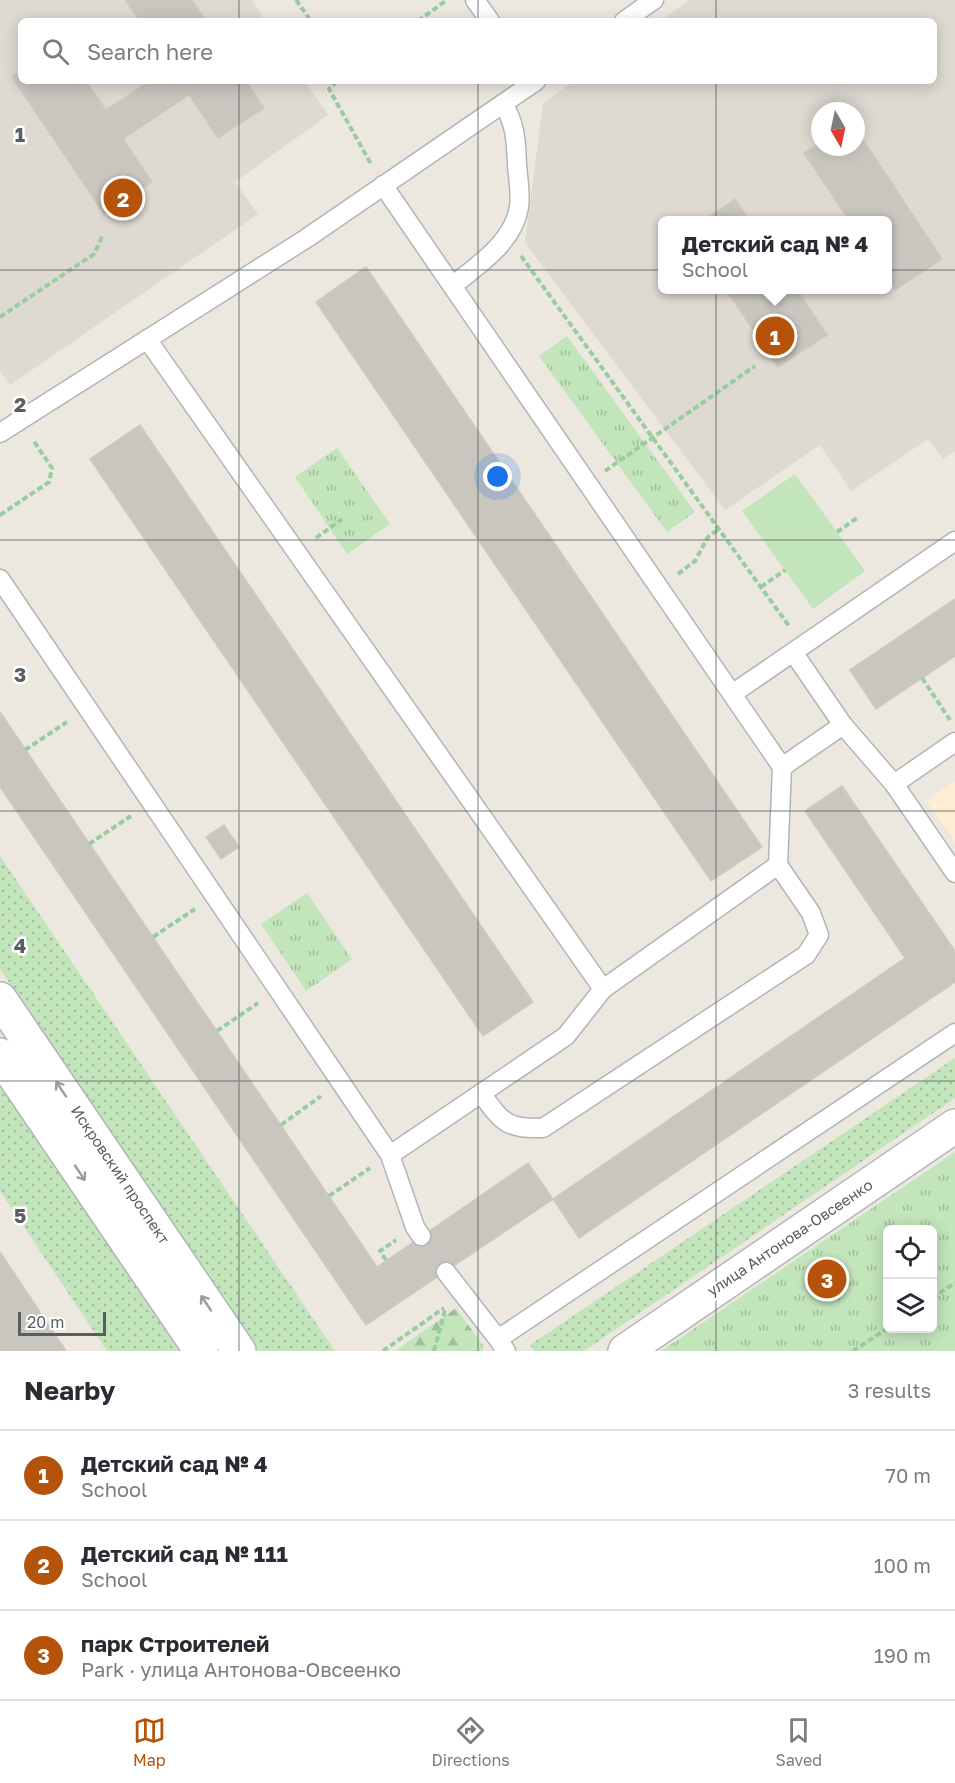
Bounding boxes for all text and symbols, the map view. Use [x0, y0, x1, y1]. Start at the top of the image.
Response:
search box [18, 18, 937, 84]
icon: search [39, 35, 72, 68]
text: Search here [87, 38, 213, 65]
north arrow [811, 102, 865, 156]
text: 1 [15, 122, 25, 146]
pin: 2 [104, 176, 142, 220]
popup [658, 216, 892, 294]
text: Детский сад № 4 [682, 230, 868, 257]
text: School [682, 257, 748, 281]
pin: 1 [756, 314, 794, 358]
text: 2 [14, 392, 26, 416]
your location [483, 462, 512, 491]
text: 3 [14, 662, 26, 686]
text: 4 [14, 933, 26, 957]
one-way arrow [55, 1081, 68, 1098]
street label: Искровский проспект [68, 1102, 174, 1248]
one-way arrow [74, 1165, 86, 1181]
street label: улица Антонова-Овсеенко [703, 1175, 876, 1299]
text: 5 [14, 1203, 26, 1227]
map controls [883, 1225, 937, 1333]
button: locate [883, 1225, 937, 1279]
pin: 3 [808, 1256, 846, 1302]
button: layers [883, 1279, 937, 1333]
one-way arrow [200, 1294, 213, 1311]
scale bar [18, 1309, 106, 1336]
text: 20 m [27, 1312, 64, 1332]
text: Nearby [24, 1375, 115, 1406]
text: 3 results [848, 1378, 931, 1402]
text: Детский сад № 4 [81, 1450, 268, 1477]
text: 1 [38, 1463, 49, 1487]
text: 70 m [885, 1463, 931, 1487]
text: School [81, 1477, 147, 1501]
text: Детский сад № 111 [81, 1540, 288, 1567]
text: 2 [37, 1553, 50, 1577]
text: 100 m [874, 1553, 931, 1577]
text: School [81, 1567, 147, 1591]
text: парк Строителей [81, 1630, 269, 1657]
text: 3 [37, 1643, 50, 1667]
text: 190 m [874, 1643, 931, 1667]
text: Park · улица Антонова-Овсеенко [81, 1657, 401, 1681]
tab: Map [133, 1714, 166, 1770]
tab: Directions [432, 1714, 510, 1770]
tab: Saved [775, 1714, 822, 1770]

